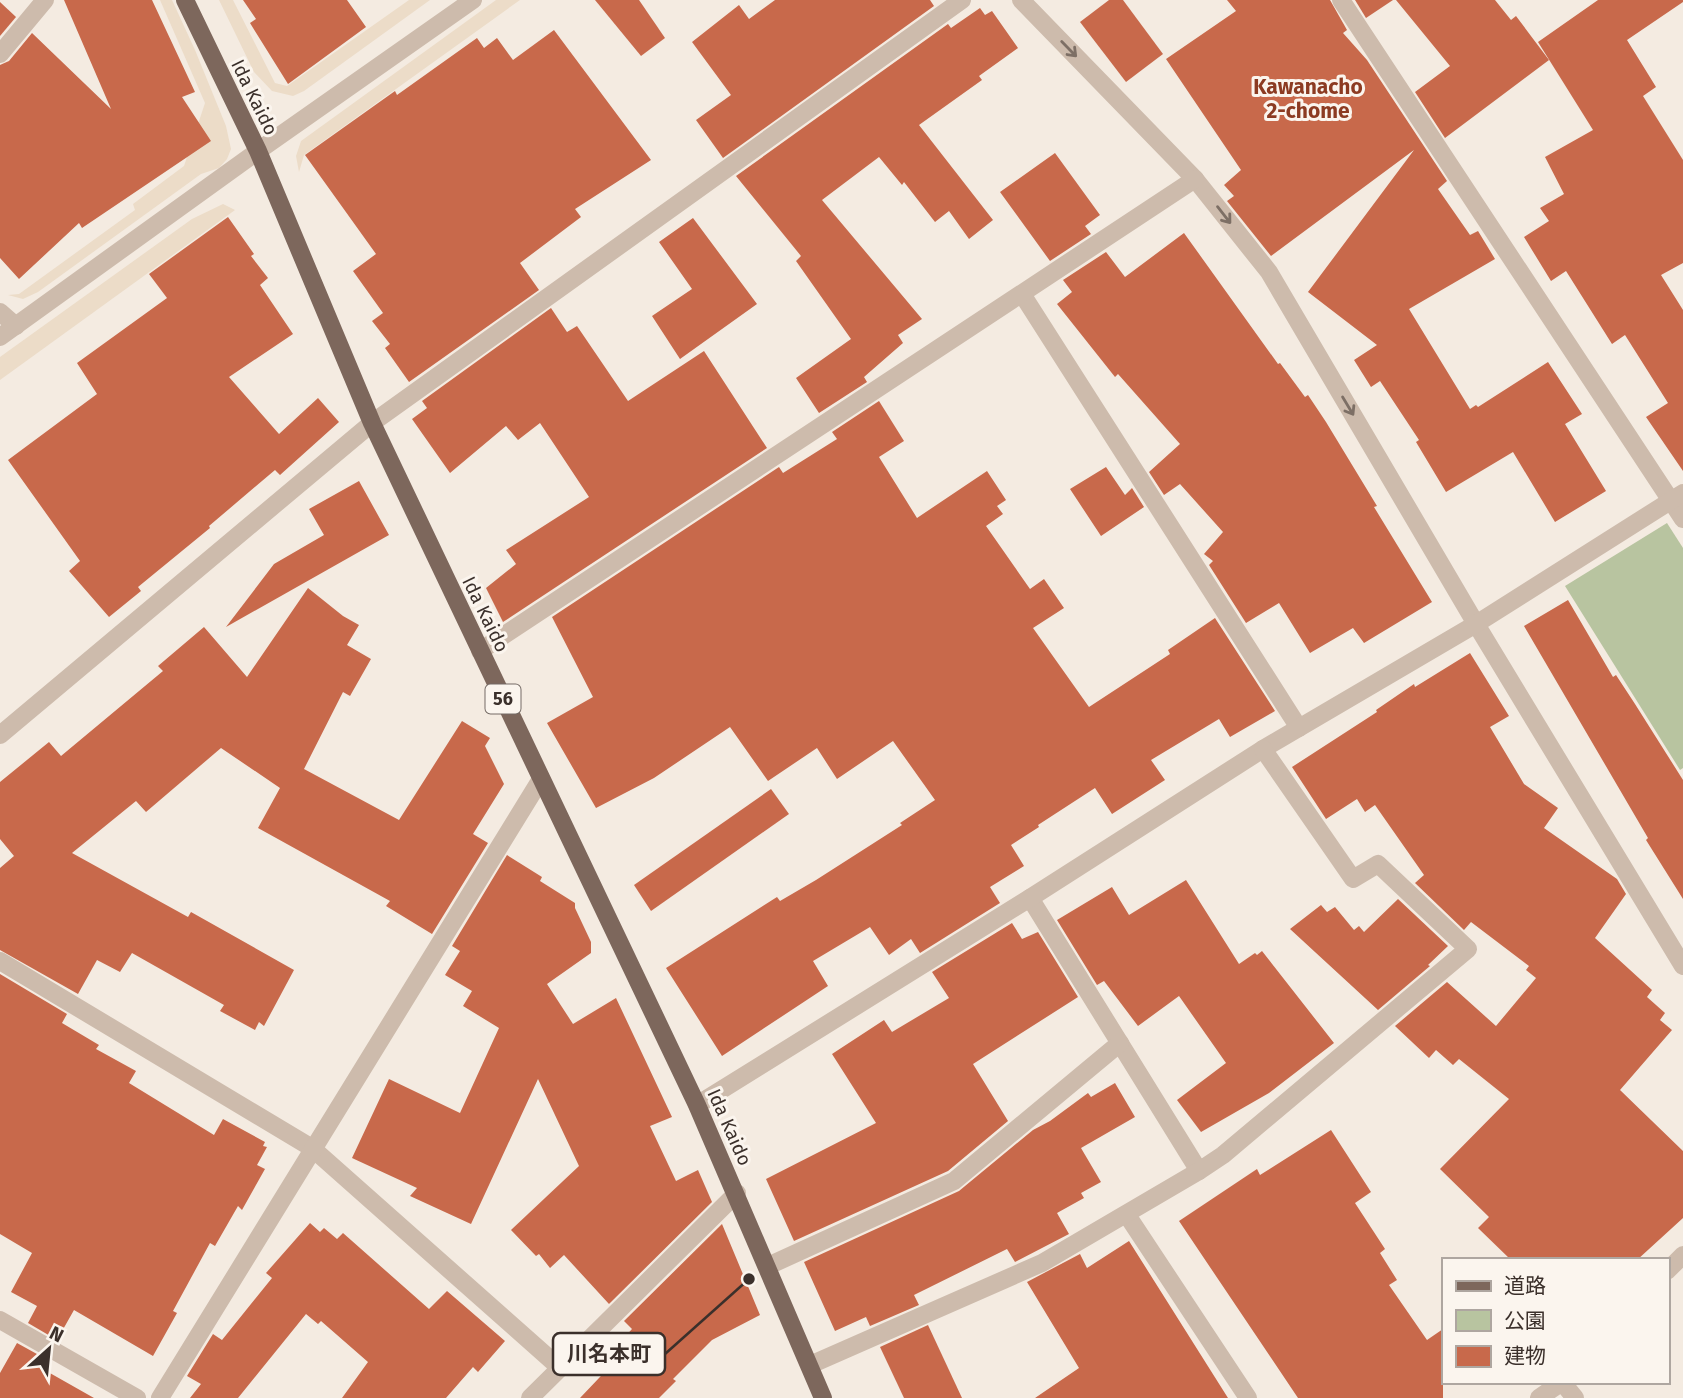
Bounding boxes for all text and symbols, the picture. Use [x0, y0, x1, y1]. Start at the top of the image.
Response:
one-way arrow [1060, 40, 1077, 57]
street label: Ida Kaido [226, 56, 283, 139]
district label: Kawanacho 2-chome [1253, 74, 1363, 124]
one-way arrow [1216, 206, 1231, 224]
one-way arrow [1341, 395, 1355, 415]
street label: Ida Kaido [457, 573, 514, 656]
road number: 56 [486, 684, 520, 714]
street label: Ida Kaido [702, 1085, 757, 1169]
legend [1442, 1258, 1669, 1384]
text: 道路 [1504, 1273, 1546, 1299]
text: 公園 [1504, 1308, 1546, 1334]
north arrow [14, 1314, 84, 1384]
text: N [46, 1321, 67, 1347]
callout: 川名本町 [553, 1333, 665, 1375]
text: 川名本町 [567, 1341, 651, 1367]
text: 建物 [1504, 1343, 1546, 1369]

